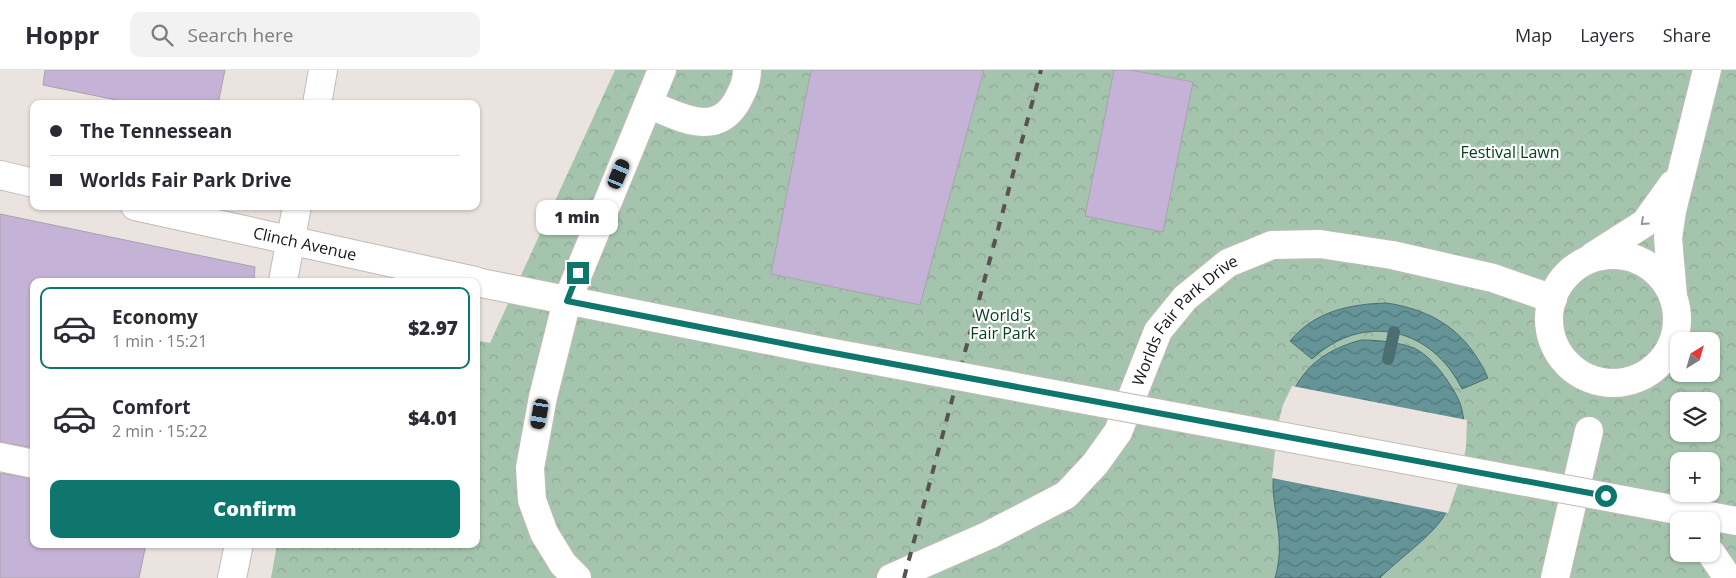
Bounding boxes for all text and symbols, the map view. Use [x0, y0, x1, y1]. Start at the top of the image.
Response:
search box [130, 12, 480, 57]
text: Hoppr [25, 18, 100, 51]
icon: search [148, 21, 176, 49]
text: Search here [188, 22, 293, 48]
text: Map [1515, 23, 1552, 47]
text: Layers [1580, 23, 1635, 47]
text: Share [1663, 23, 1711, 47]
text: The Tennessean [80, 118, 232, 144]
park label: Festival Lawn [1460, 141, 1560, 163]
car [606, 157, 631, 191]
text: Worlds Fair Park Drive [80, 167, 292, 193]
callout: 1 min [537, 200, 619, 236]
text: 1 min [554, 206, 600, 228]
one-way arrow [1641, 216, 1650, 225]
street label: Clinch Avenue [251, 221, 359, 266]
street label: Worlds Fair Park Drive [1126, 249, 1241, 389]
route end [567, 262, 589, 284]
text: Economy [112, 304, 198, 330]
park label: World's Fair Park [970, 304, 1036, 344]
icon: car [52, 306, 97, 351]
text: $2.97 [408, 315, 458, 341]
text: 1 min · 15:21 [112, 330, 207, 352]
north arrow [1670, 332, 1720, 382]
map controls [1670, 332, 1720, 562]
button: layers [1670, 392, 1720, 442]
text: Comfort [112, 394, 191, 420]
icon: car [52, 396, 97, 441]
car [530, 398, 549, 430]
text: $4.01 [408, 405, 458, 431]
text: 2 min · 15:22 [112, 420, 207, 442]
button: + [1670, 452, 1720, 502]
button: Confirm [50, 480, 460, 538]
route start [1595, 485, 1617, 507]
button: − [1670, 512, 1720, 562]

